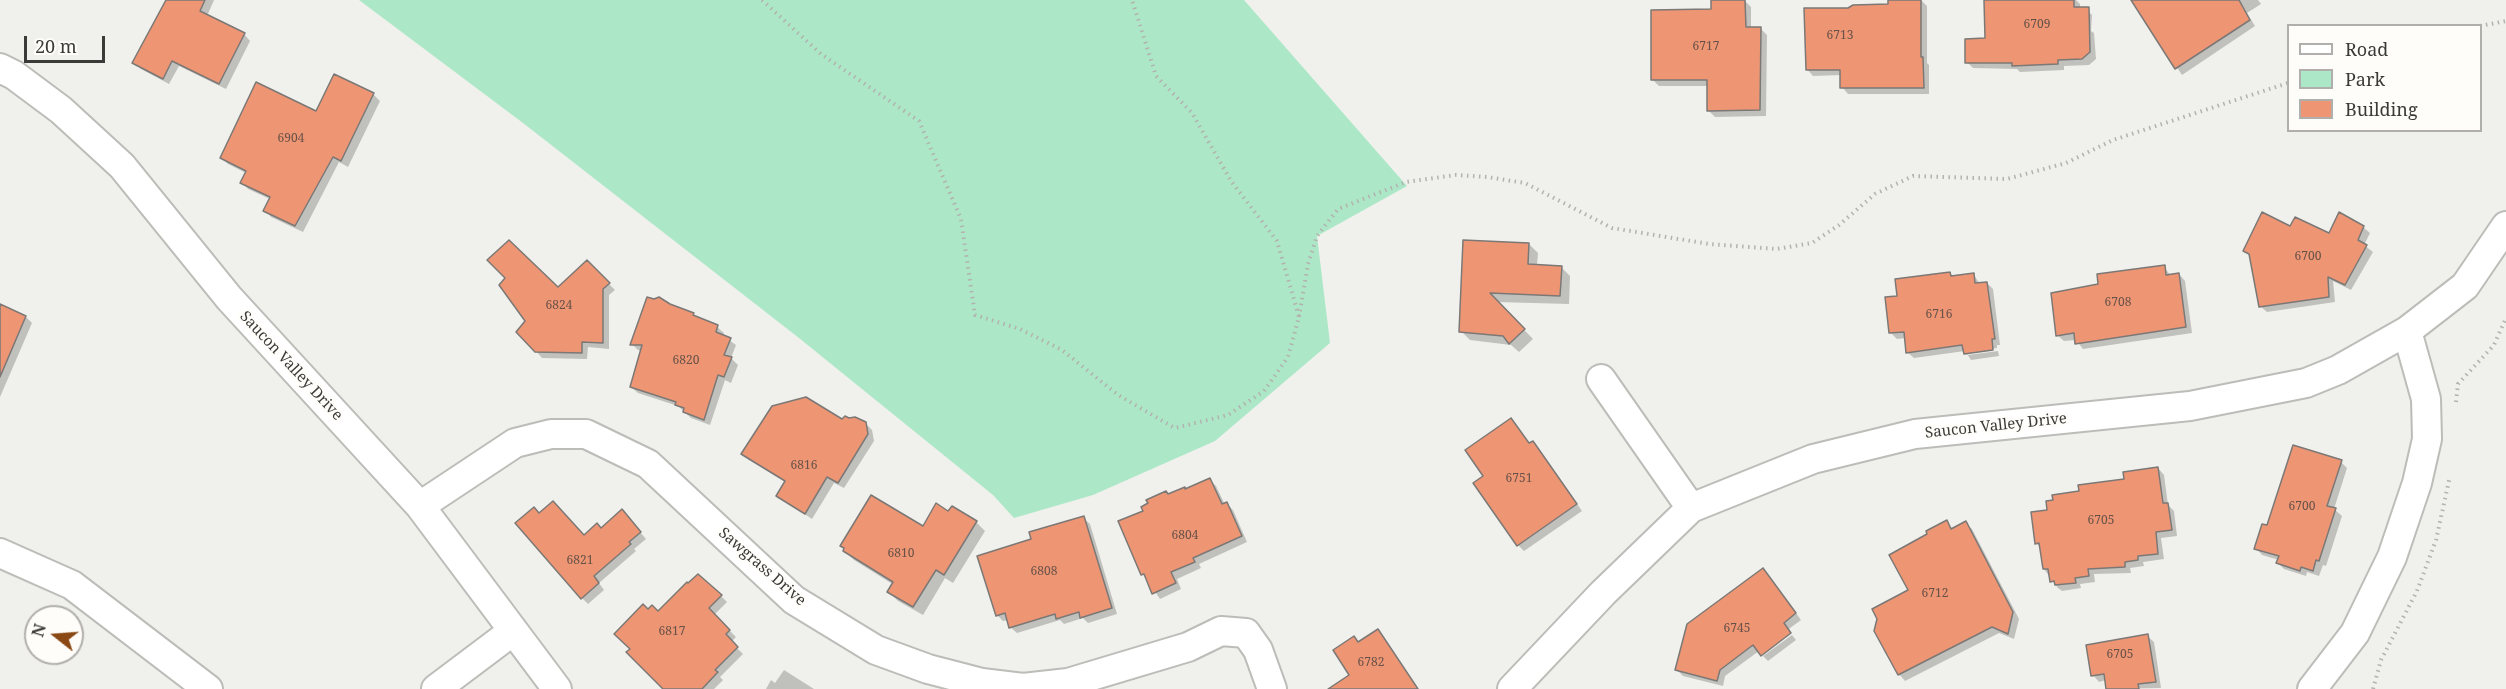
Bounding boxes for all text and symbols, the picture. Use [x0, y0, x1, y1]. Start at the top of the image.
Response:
house number: 6709 [2024, 18, 2050, 32]
scale bar [27, 24, 108, 62]
legend [2287, 24, 2482, 132]
house number: 6713 [1827, 29, 1853, 43]
text: 20 m [35, 34, 77, 58]
text: Road [2345, 37, 2388, 61]
house number: 6717 [1693, 40, 1719, 54]
text: Park [2345, 67, 2385, 91]
text: Building [2345, 97, 2418, 121]
house number: 6904 [278, 132, 304, 146]
house number: 6700 [2295, 250, 2321, 264]
house number: 6708 [2105, 296, 2131, 310]
house number: 6824 [546, 299, 572, 313]
street label: Saucon Valley Drive [236, 308, 346, 424]
house number: 6716 [1926, 308, 1952, 322]
house number: 6820 [673, 354, 699, 368]
street label: Saucon Valley Drive [1924, 410, 2068, 442]
house number: 6816 [791, 459, 817, 473]
house number: 6751 [1506, 472, 1532, 486]
house number: 6700 [2289, 500, 2315, 514]
house number: 6705 [2088, 514, 2114, 528]
street label: Sawgrass Drive [715, 524, 809, 610]
house number: 6804 [1172, 529, 1198, 543]
house number: 6810 [888, 547, 914, 561]
house number: 6821 [567, 554, 593, 568]
house number: 6808 [1031, 565, 1057, 579]
house number: 6712 [1922, 587, 1948, 601]
north arrow [24, 605, 84, 665]
text: N [26, 621, 51, 640]
house number: 6745 [1724, 622, 1750, 636]
house number: 6817 [659, 625, 685, 639]
house number: 6705 [2107, 648, 2133, 662]
house number: 6782 [1358, 656, 1384, 670]

